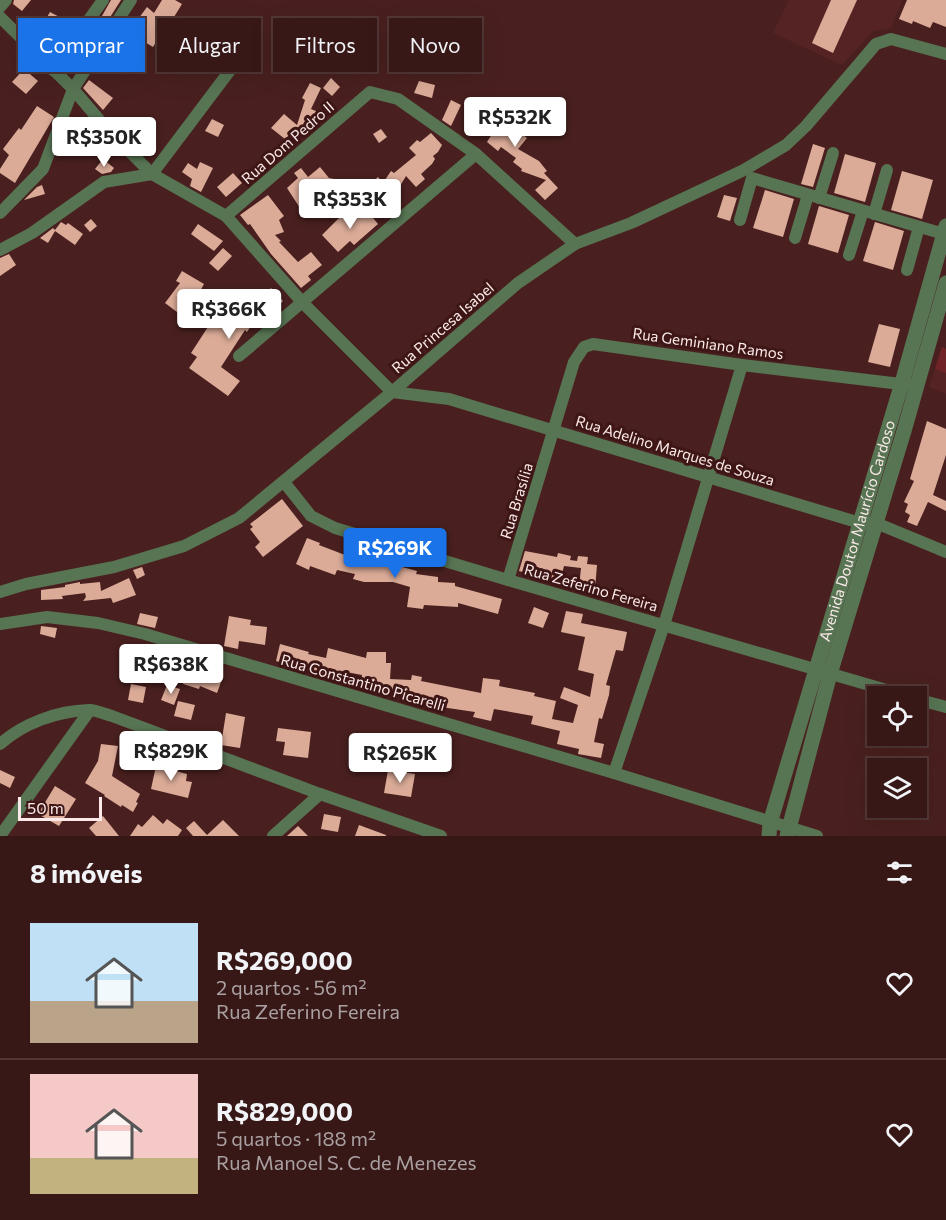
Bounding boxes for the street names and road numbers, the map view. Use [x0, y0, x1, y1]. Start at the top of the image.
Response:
street label: Rua Dom Pedro II [237, 97, 337, 187]
street label: Rua Princesa Isabel [388, 278, 497, 376]
street label: Rua Geminiano Ramos [632, 324, 785, 363]
street label: Rua Adelino Marques de Souza [574, 411, 777, 489]
street label: Avenida Doutor Maurício Cardoso [815, 418, 898, 643]
street label: Rua Brasília [496, 460, 536, 541]
street label: Rua Zeferino Fereira [522, 559, 660, 615]
street label: Rua Constantino Picarelli [279, 650, 448, 714]

